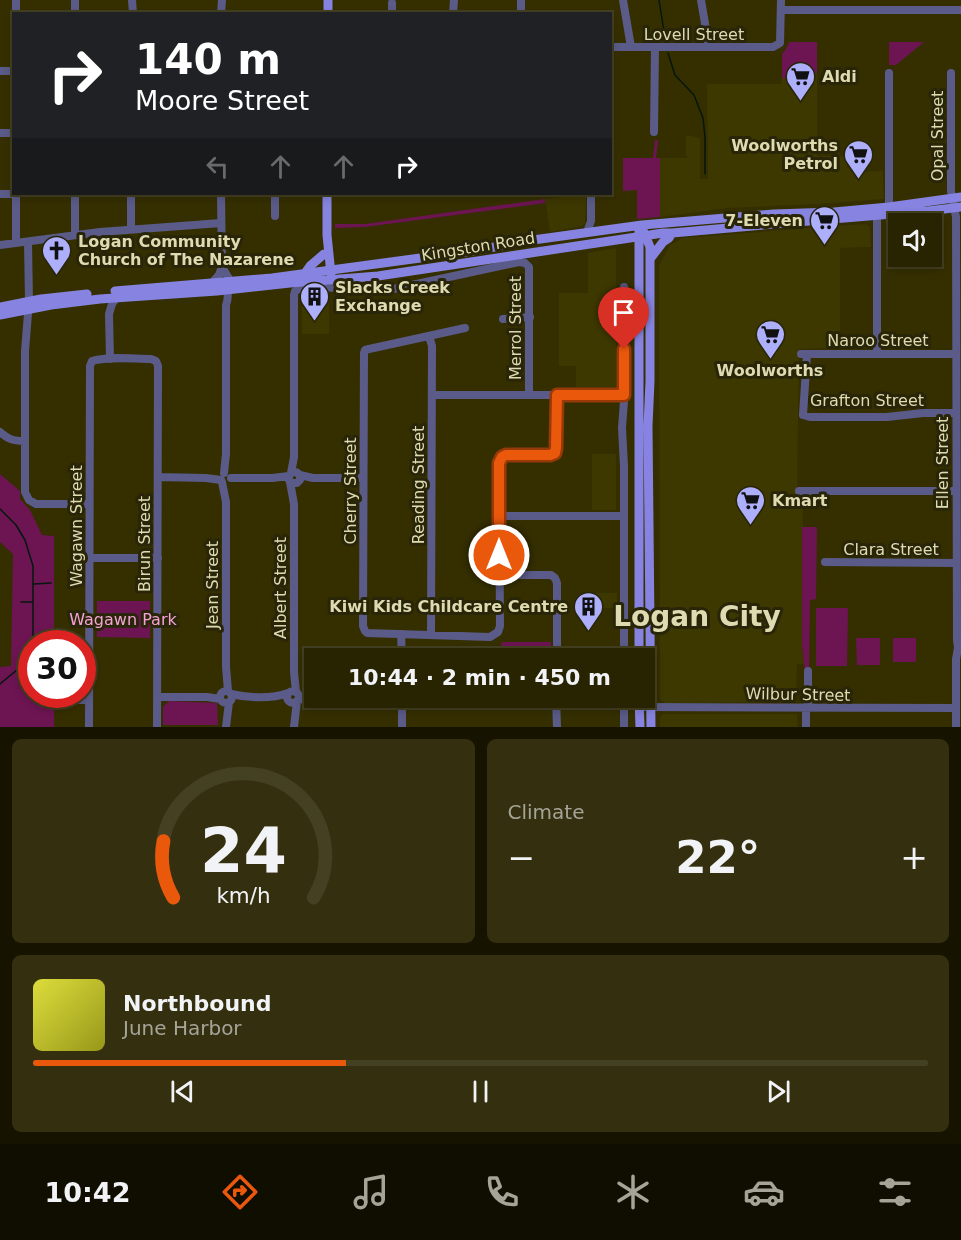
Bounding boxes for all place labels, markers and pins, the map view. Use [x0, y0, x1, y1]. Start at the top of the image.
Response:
supermarket icon: Aldi [785, 60, 817, 102]
place label: Aldi [822, 67, 857, 86]
place label: Woolworths Petrol [731, 136, 838, 173]
supermarket icon: Woolworths Petrol [843, 138, 875, 180]
supermarket icon: 7-Eleven [808, 204, 840, 246]
place label: 7-Eleven [725, 211, 803, 230]
place label: Logan Community Church of The Nazarene [78, 232, 295, 269]
church icon: Logan Community Church of The Nazarene [41, 234, 73, 276]
place label: Slacks Creek Exchange [335, 278, 450, 315]
building icon: Slacks Creek Exchange [298, 280, 330, 322]
pin [598, 287, 649, 349]
supermarket icon: Woolworths [754, 318, 786, 360]
place label: Woolworths [717, 361, 823, 380]
supermarket icon: Kmart [735, 484, 767, 526]
place label: Kmart [772, 491, 828, 510]
building icon: Kiwi Kids Childcare Centre [573, 590, 605, 632]
place label: Kiwi Kids Childcare Centre [329, 597, 568, 616]

